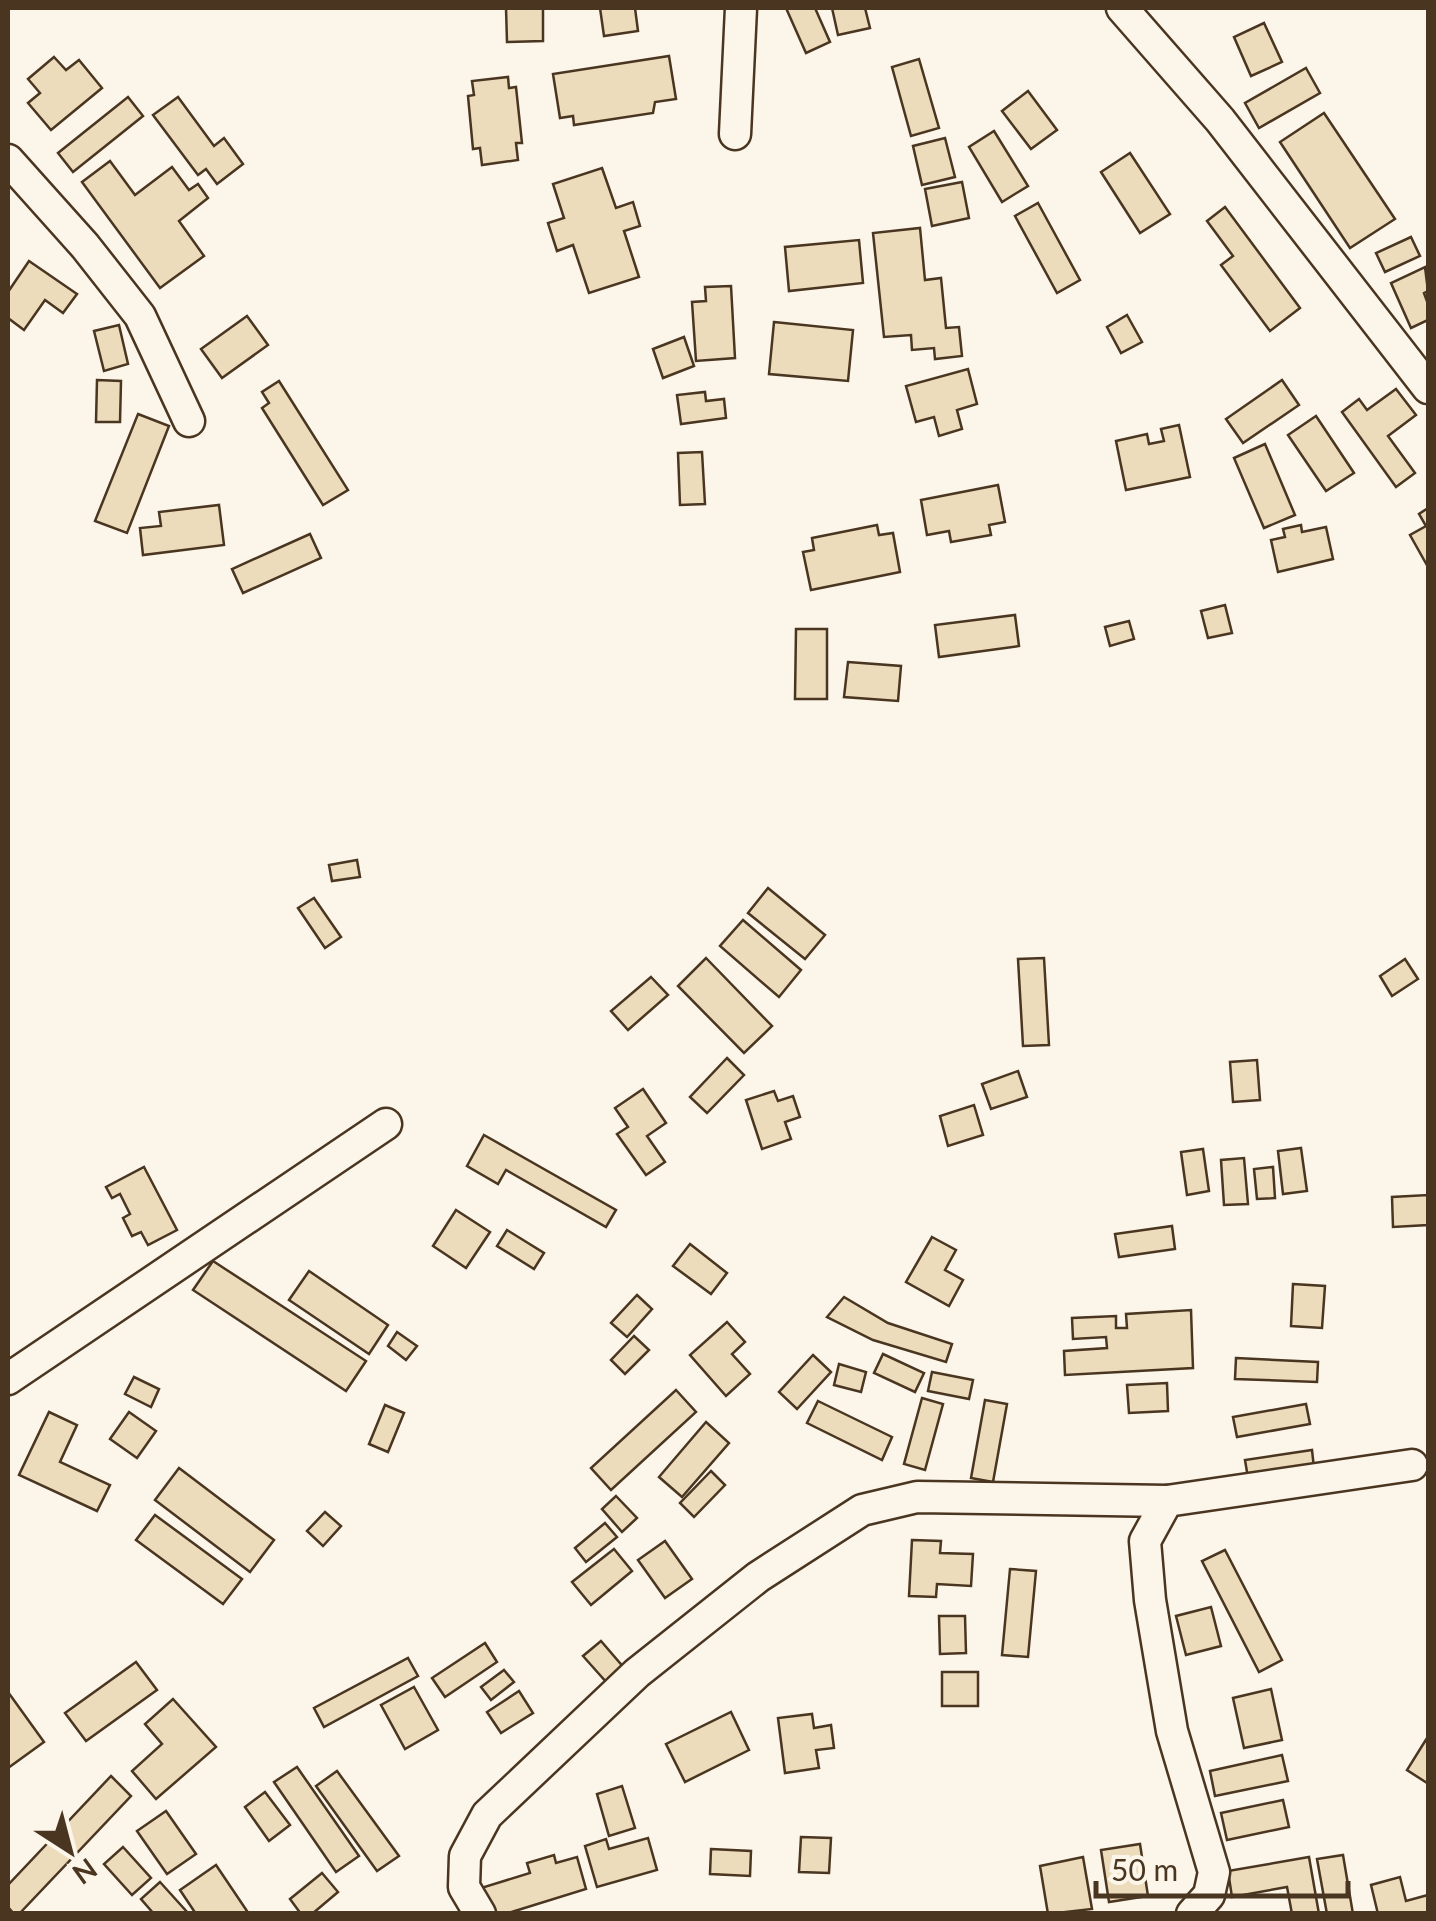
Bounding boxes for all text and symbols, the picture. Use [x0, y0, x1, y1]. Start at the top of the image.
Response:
north arrow [20, 1801, 120, 1901]
scale bar [1096, 1836, 1348, 1898]
text: 50 m [1111, 1851, 1178, 1887]
text: N [67, 1852, 104, 1892]

